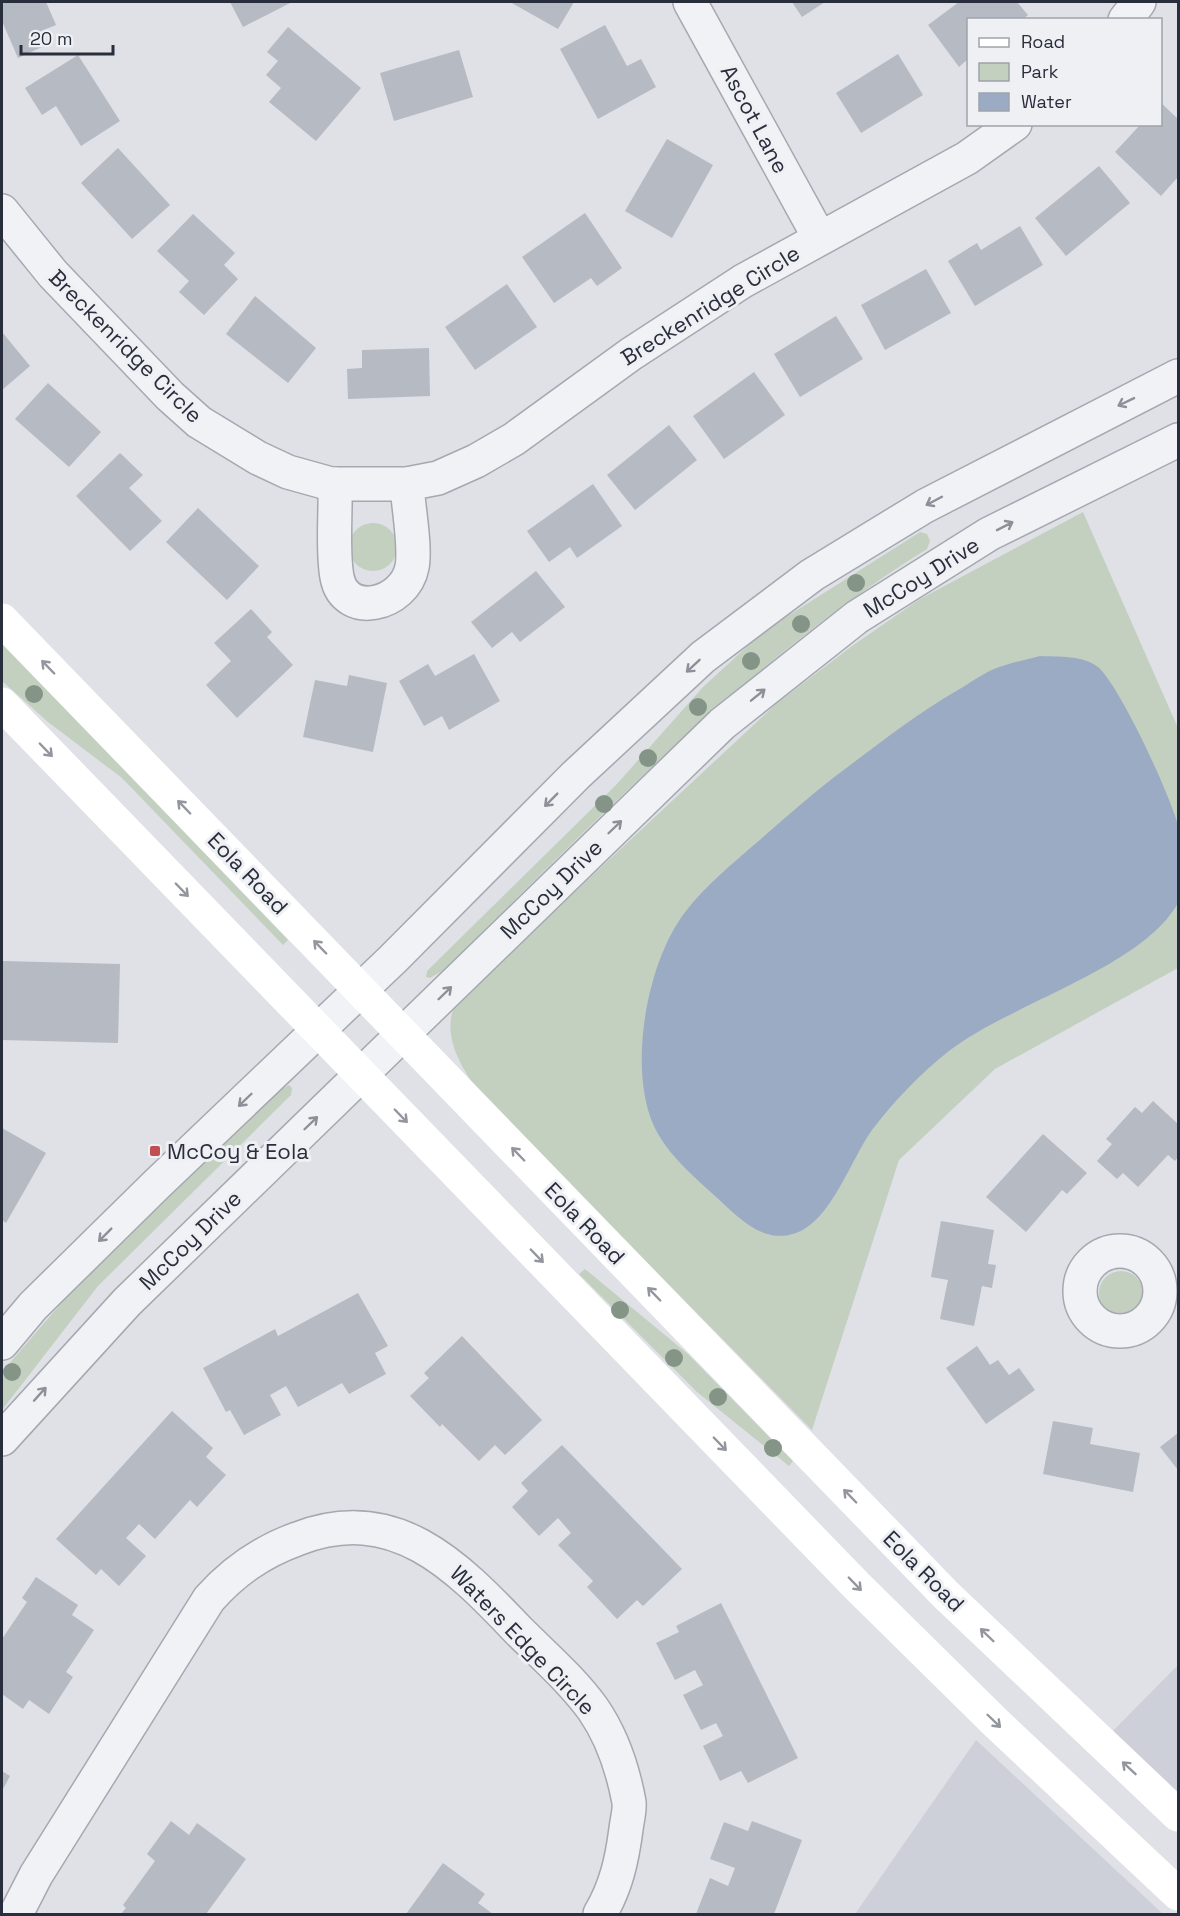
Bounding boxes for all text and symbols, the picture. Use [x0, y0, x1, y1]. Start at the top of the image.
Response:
scale bar [21, 18, 112, 56]
legend [967, 18, 1162, 126]
text: 20 m [30, 27, 73, 50]
text: Road [1021, 30, 1065, 53]
street label: Ascot Lane [715, 60, 795, 178]
text: Park [1021, 60, 1059, 83]
text: Water [1021, 90, 1072, 113]
street label: Breckenridge Circle [615, 239, 805, 371]
street label: Breckenridge Circle [43, 263, 209, 429]
one-way arrow [1117, 396, 1135, 408]
one-way arrow [926, 495, 943, 507]
one-way arrow [995, 519, 1013, 531]
street label: McCoy Drive [858, 530, 984, 624]
one-way arrow [685, 659, 700, 674]
one-way arrow [40, 660, 55, 675]
one-way arrow [749, 688, 765, 701]
one-way arrow [39, 742, 53, 757]
one-way arrow [544, 793, 559, 808]
one-way arrow [176, 800, 191, 815]
one-way arrow [607, 820, 622, 835]
street label: Eola Road [202, 826, 294, 920]
street label: McCoy Drive [494, 833, 608, 945]
one-way arrow [175, 882, 189, 897]
one-way arrow [312, 939, 327, 954]
one-way arrow [437, 985, 452, 1000]
one-way arrow [238, 1093, 253, 1107]
one-way arrow [394, 1109, 409, 1124]
one-way arrow [303, 1115, 318, 1130]
place label: McCoy & Eola [167, 1137, 309, 1165]
marker: McCoy & Eola [148, 1144, 162, 1158]
one-way arrow [511, 1146, 525, 1161]
street label: Eola Road [539, 1176, 631, 1270]
street label: McCoy Drive [133, 1184, 247, 1296]
one-way arrow [98, 1228, 113, 1243]
one-way arrow [530, 1248, 545, 1263]
one-way arrow [647, 1286, 661, 1301]
one-way arrow [33, 1387, 47, 1402]
one-way arrow [713, 1436, 727, 1451]
one-way arrow [843, 1489, 857, 1504]
street label: Eola Road [877, 1524, 971, 1618]
street label: Waters Edge Circle [444, 1559, 602, 1721]
one-way arrow [848, 1577, 863, 1592]
one-way arrow [980, 1628, 995, 1642]
one-way arrow [987, 1714, 1002, 1728]
one-way arrow [1122, 1761, 1137, 1776]

